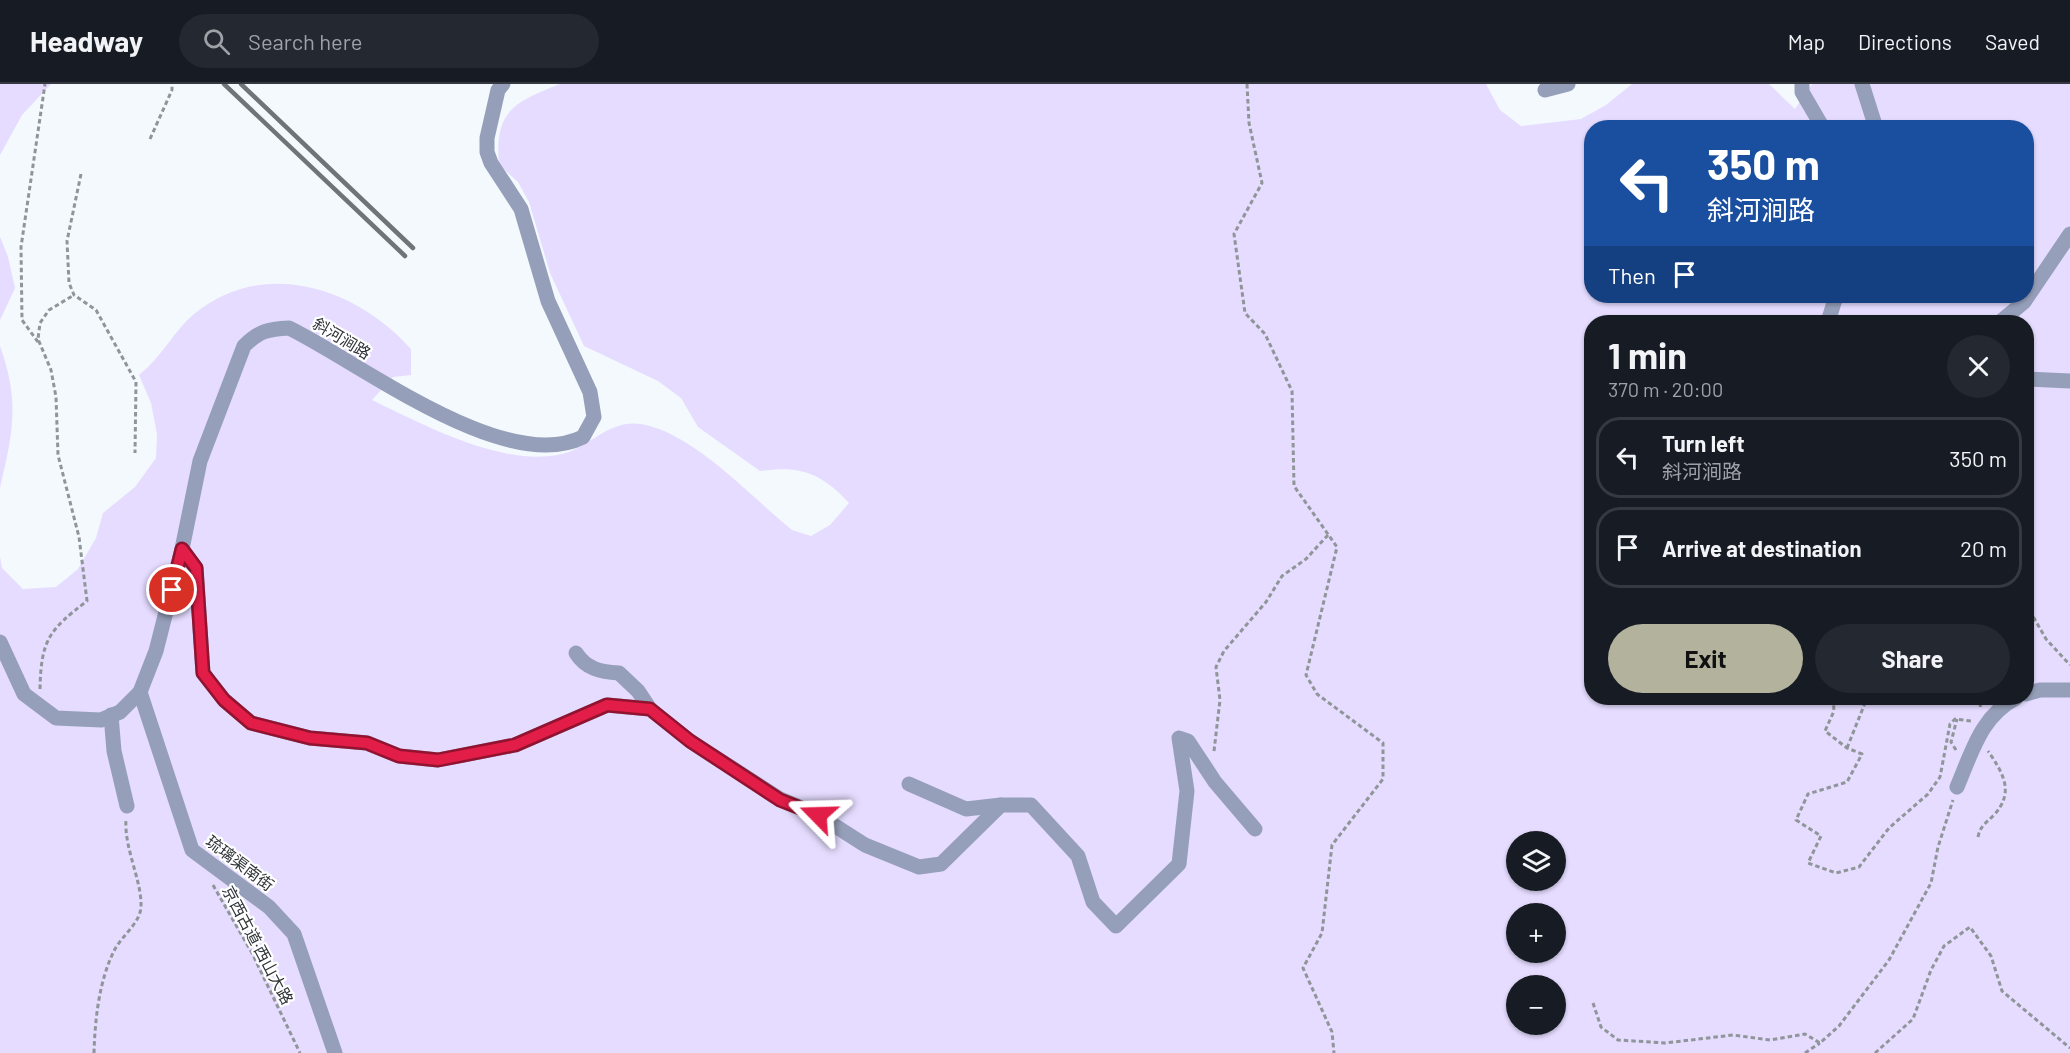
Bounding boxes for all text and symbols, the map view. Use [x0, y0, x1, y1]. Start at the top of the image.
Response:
search box [179, 14, 599, 68]
text: Headway [30, 24, 143, 58]
icon: search [200, 25, 233, 58]
text: Search here [248, 28, 362, 54]
text: Map [1788, 29, 1825, 54]
text: Directions [1858, 29, 1952, 54]
text: Saved [1985, 29, 2040, 54]
text: 350 m [1707, 138, 1820, 188]
icon: left [1608, 144, 1686, 222]
text: 斜河涧路 [1707, 193, 1815, 225]
icon: arrive [1668, 258, 1701, 291]
text: Then [1608, 262, 1656, 288]
street label: 斜河涧路 [310, 313, 375, 362]
text: 1 min [1608, 333, 1687, 376]
button: close [1947, 335, 2010, 398]
text: 370 m · 20:00 [1608, 377, 1723, 401]
text: Turn left [1662, 430, 1745, 456]
icon: left [1611, 441, 1644, 474]
text: 350 m [1949, 445, 2007, 471]
text: 斜河涧路 [1662, 459, 1742, 483]
icon: arrive [1611, 531, 1644, 564]
text: Arrive at destination [1662, 535, 1861, 561]
text: 20 m [1960, 535, 2007, 561]
pin [146, 564, 197, 615]
icon: arrive [155, 573, 188, 606]
button: Exit [1608, 624, 1803, 693]
button: Share [1815, 624, 2010, 693]
position arrow [786, 783, 850, 847]
street label: 琉璃渠南街 [203, 831, 278, 894]
map controls [1506, 831, 1566, 1035]
button: layers [1506, 831, 1566, 891]
street label: 京西古道·西山大路 [219, 882, 298, 1007]
button: + [1506, 903, 1566, 963]
button: − [1506, 975, 1566, 1035]

